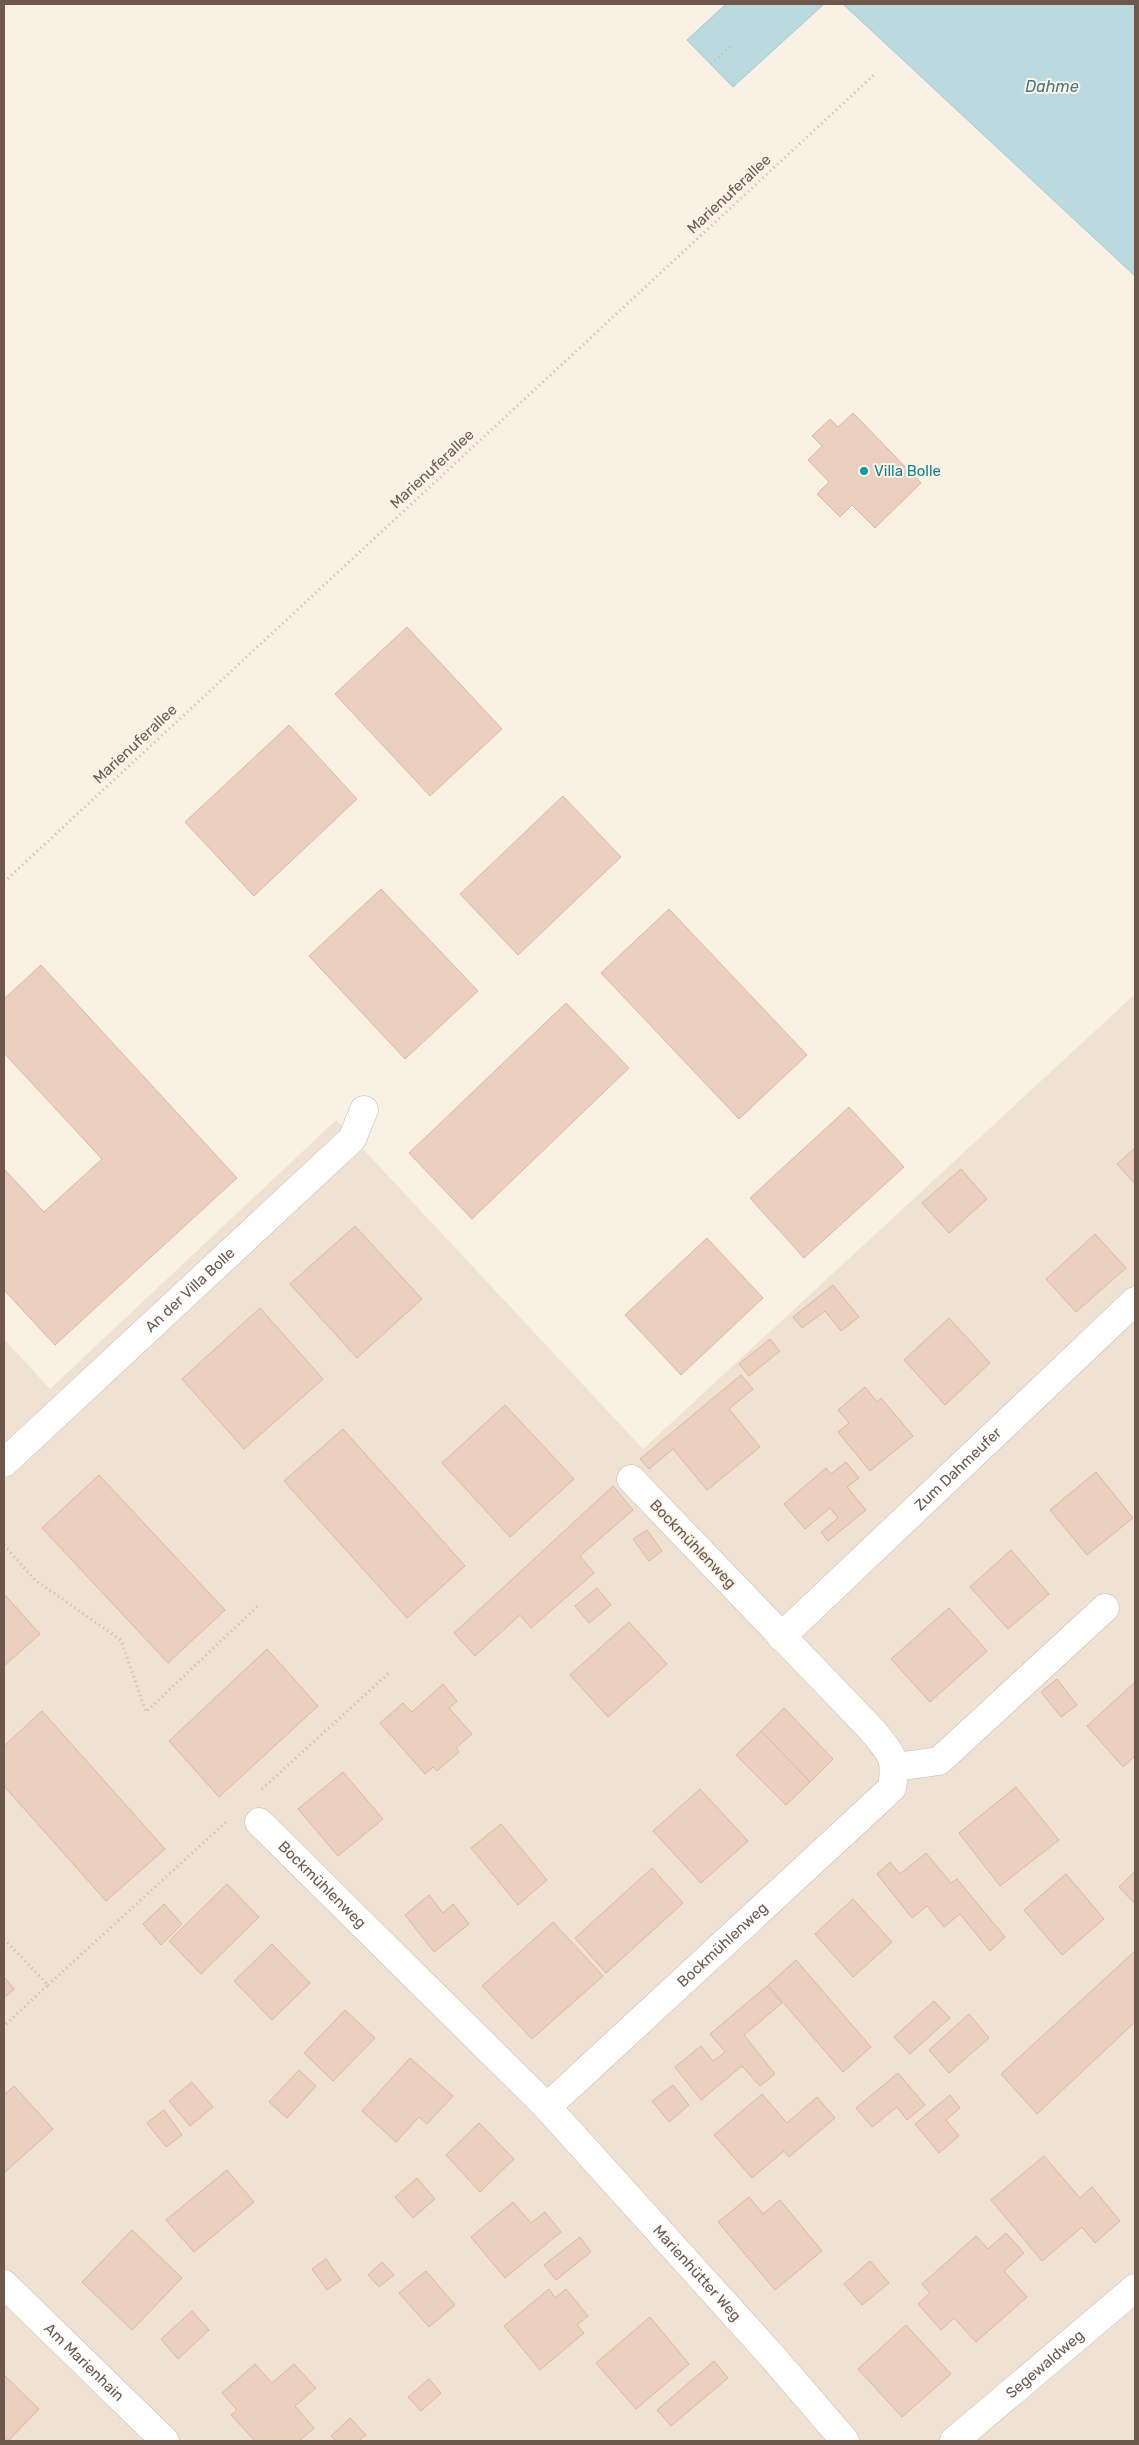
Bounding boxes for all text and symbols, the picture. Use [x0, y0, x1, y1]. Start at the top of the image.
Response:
water label: Dahme [1025, 77, 1079, 96]
street label: Marienuferallee [683, 151, 775, 237]
street label: Marienuferallee [386, 426, 478, 512]
place label: Villa Bolle [874, 462, 941, 480]
marker: Villa Bolle [858, 465, 870, 477]
street label: Marienuferallee [89, 701, 181, 787]
street label: An der Villa Bolle [141, 1244, 238, 1336]
street label: Zum Dahmeufer [911, 1423, 1005, 1514]
street label: Bockmühlenweg [646, 1496, 740, 1592]
street label: Bockmühlenweg [275, 1837, 370, 1932]
street label: Bockmühlenweg [674, 1899, 771, 1991]
street label: Marienhütter Weg [649, 2221, 745, 2325]
street label: Am Marienhain [41, 2319, 128, 2405]
street label: Segewaldweg [1002, 2326, 1088, 2402]

